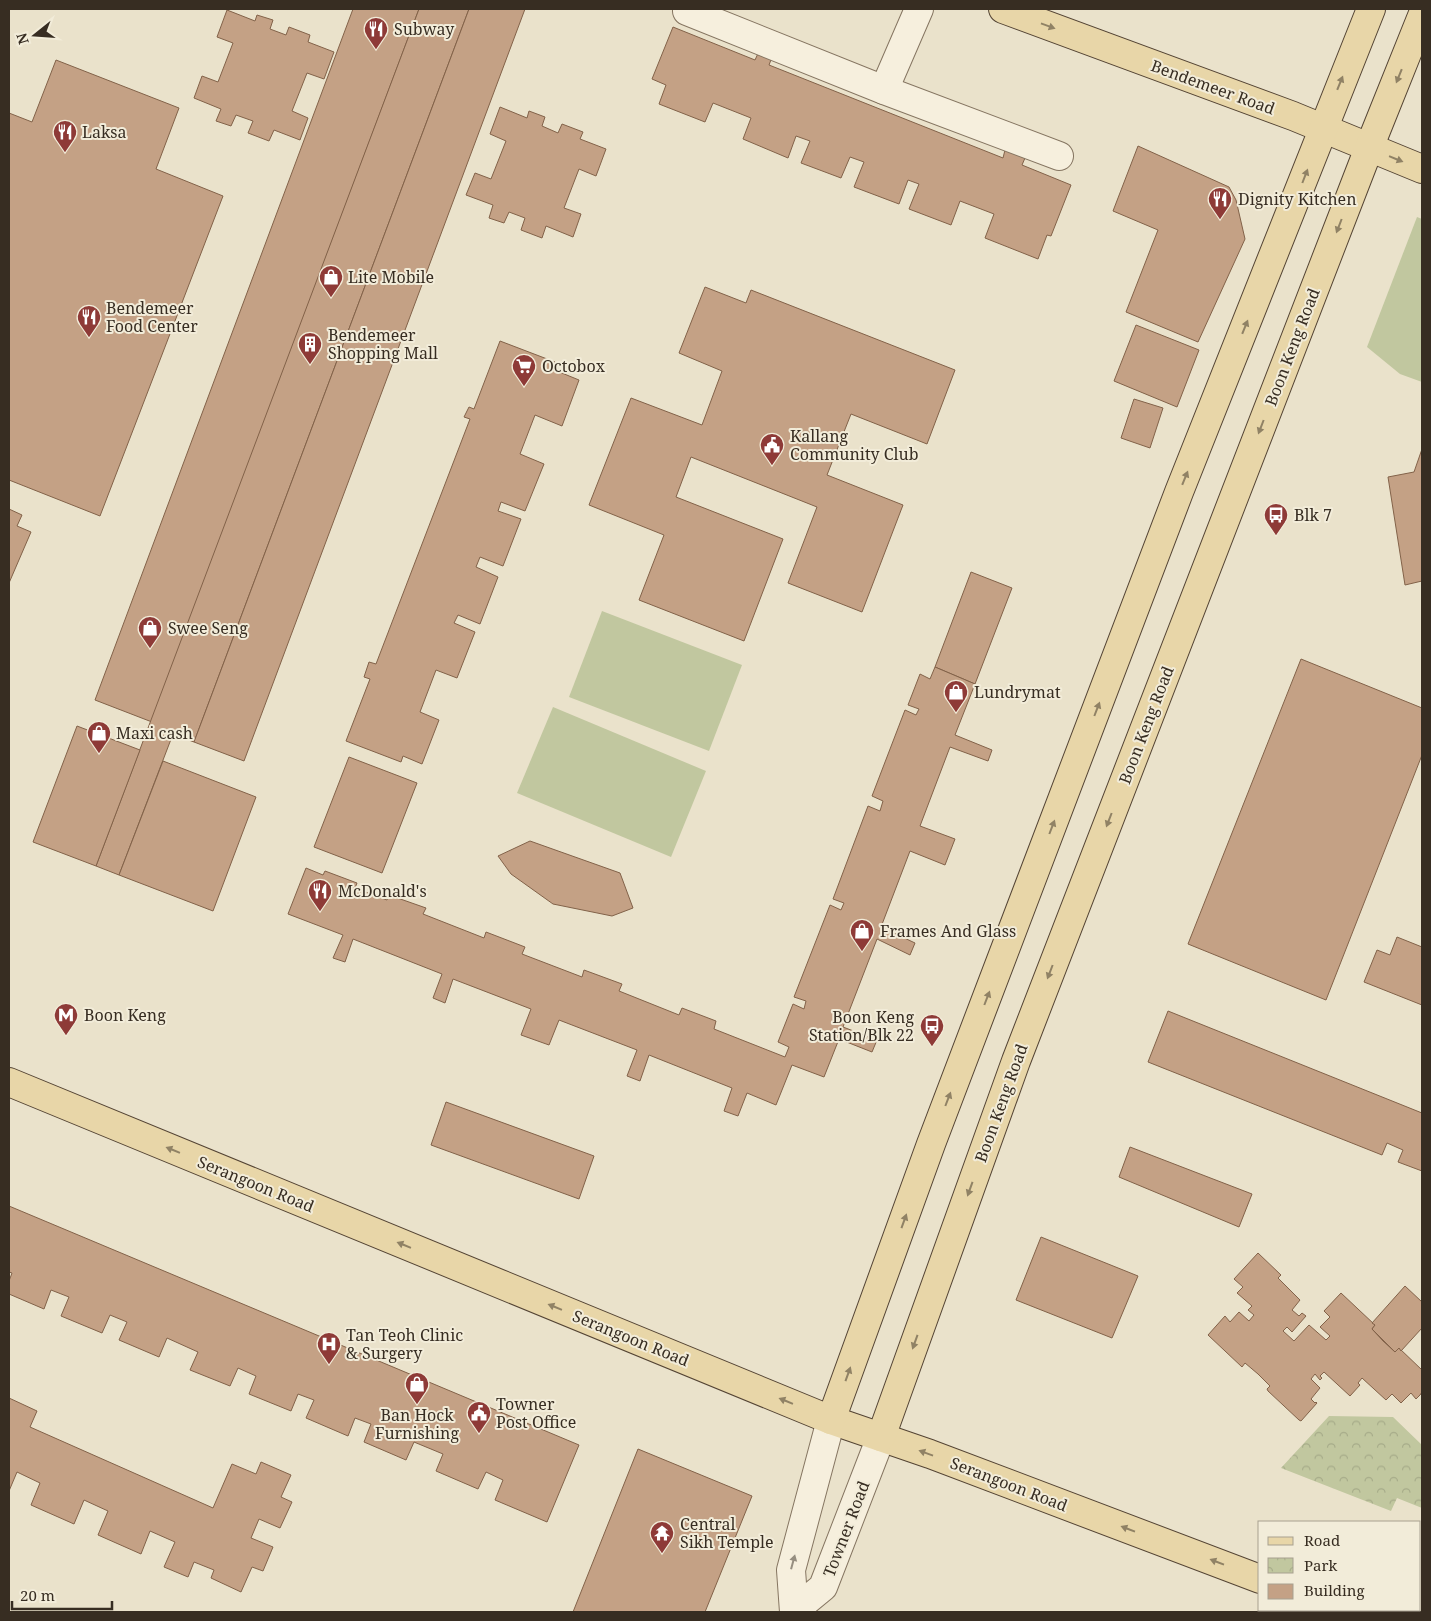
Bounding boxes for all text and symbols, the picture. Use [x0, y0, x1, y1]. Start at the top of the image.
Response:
north arrow [10, 10, 60, 60]
restaurant icon: Subway [363, 16, 389, 50]
place label: Subway [394, 18, 455, 40]
one-way arrow [1041, 23, 1056, 30]
text: N [11, 31, 33, 47]
street label: Bendemeer Road [1148, 54, 1278, 120]
one-way arrow [1394, 68, 1402, 83]
one-way arrow [1337, 76, 1345, 90]
restaurant icon: Laksa [52, 119, 78, 153]
place label: Laksa [82, 121, 127, 143]
one-way arrow [1388, 156, 1403, 163]
one-way arrow [1301, 169, 1309, 183]
restaurant icon: Dignity Kitchen [1207, 186, 1233, 220]
place label: Dignity Kitchen [1238, 188, 1357, 210]
one-way arrow [1335, 219, 1343, 234]
shop icon: Lite Mobile [318, 264, 344, 298]
place label: Lite Mobile [348, 266, 434, 288]
street label: Boon Keng Road [1259, 285, 1325, 409]
place label: Bendemeer Food Center [106, 297, 198, 337]
restaurant icon: Bendemeer Food Center [76, 304, 102, 338]
one-way arrow [1241, 319, 1249, 334]
place label: Bendemeer Shopping Mall [328, 324, 438, 364]
building icon: Bendemeer Shopping Mall [297, 331, 323, 365]
supermarket icon: Octobox [511, 353, 537, 387]
place label: Octobox [542, 355, 606, 377]
one-way arrow [1257, 420, 1265, 435]
place label: Kallang Community Club [790, 425, 919, 465]
public building icon: Kallang Community Club [759, 432, 785, 466]
one-way arrow [1181, 470, 1189, 485]
bus stop icon: Blk 7 [1263, 502, 1289, 536]
place label: Blk 7 [1294, 504, 1332, 526]
shop icon: Swee Seng [137, 615, 163, 649]
place label: Swee Seng [168, 617, 248, 639]
street label: Boon Keng Road [1113, 663, 1179, 787]
shop icon: Lundrymat [943, 679, 969, 713]
place label: Lundrymat [974, 681, 1061, 703]
one-way arrow [1094, 702, 1101, 717]
shop icon: Maxi cash [86, 720, 112, 754]
place label: Maxi cash [116, 722, 193, 744]
one-way arrow [1105, 813, 1113, 828]
one-way arrow [1048, 819, 1056, 834]
restaurant icon: McDonald's [307, 878, 333, 912]
place label: McDonald's [338, 880, 427, 902]
shop icon: Frames And Glass [849, 918, 875, 952]
place label: Frames And Glass [880, 920, 1016, 942]
one-way arrow [1046, 965, 1054, 980]
one-way arrow [984, 990, 991, 1005]
metro station icon: Boon Keng [53, 1002, 79, 1036]
place label: Boon Keng [84, 1004, 166, 1026]
place label: Boon Keng Station/Blk 22 [809, 1006, 914, 1046]
bus stop icon: Boon Keng Station/Blk 22 [919, 1013, 945, 1047]
street label: Boon Keng Road [969, 1041, 1033, 1165]
one-way arrow [945, 1091, 953, 1106]
one-way arrow [165, 1146, 180, 1154]
street label: Serangoon Road [194, 1151, 318, 1217]
one-way arrow [966, 1182, 974, 1197]
one-way arrow [900, 1213, 908, 1228]
one-way arrow [397, 1241, 412, 1249]
one-way arrow [548, 1302, 562, 1310]
street label: Serangoon Road [569, 1305, 693, 1371]
place label: Tan Teoh Clinic & Surgery [346, 1324, 463, 1364]
hospital icon: Tan Teoh Clinic & Surgery [316, 1331, 342, 1365]
one-way arrow [911, 1335, 919, 1350]
one-way arrow [844, 1366, 852, 1381]
shop icon: Ban Hock Furnishing [404, 1371, 430, 1405]
place label: Towner Post Office [496, 1393, 576, 1433]
one-way arrow [778, 1397, 793, 1405]
public building icon: Towner Post Office [466, 1400, 492, 1434]
place label: Ban Hock Furnishing [375, 1404, 459, 1444]
one-way arrow [919, 1449, 934, 1456]
street label: Serangoon Road [947, 1452, 1071, 1517]
street label: Towner Road [818, 1478, 874, 1580]
place label: Central Sikh Temple [680, 1513, 774, 1553]
temple icon: Central Sikh Temple [649, 1520, 675, 1554]
legend [1258, 1521, 1421, 1611]
one-way arrow [1120, 1525, 1135, 1533]
text: Road [1304, 1530, 1340, 1550]
one-way arrow [789, 1554, 797, 1569]
text: Park [1304, 1555, 1338, 1575]
one-way arrow [1209, 1558, 1224, 1565]
scale bar [12, 1578, 112, 1610]
text: Building [1304, 1580, 1365, 1600]
text: 20 m [20, 1585, 55, 1605]

